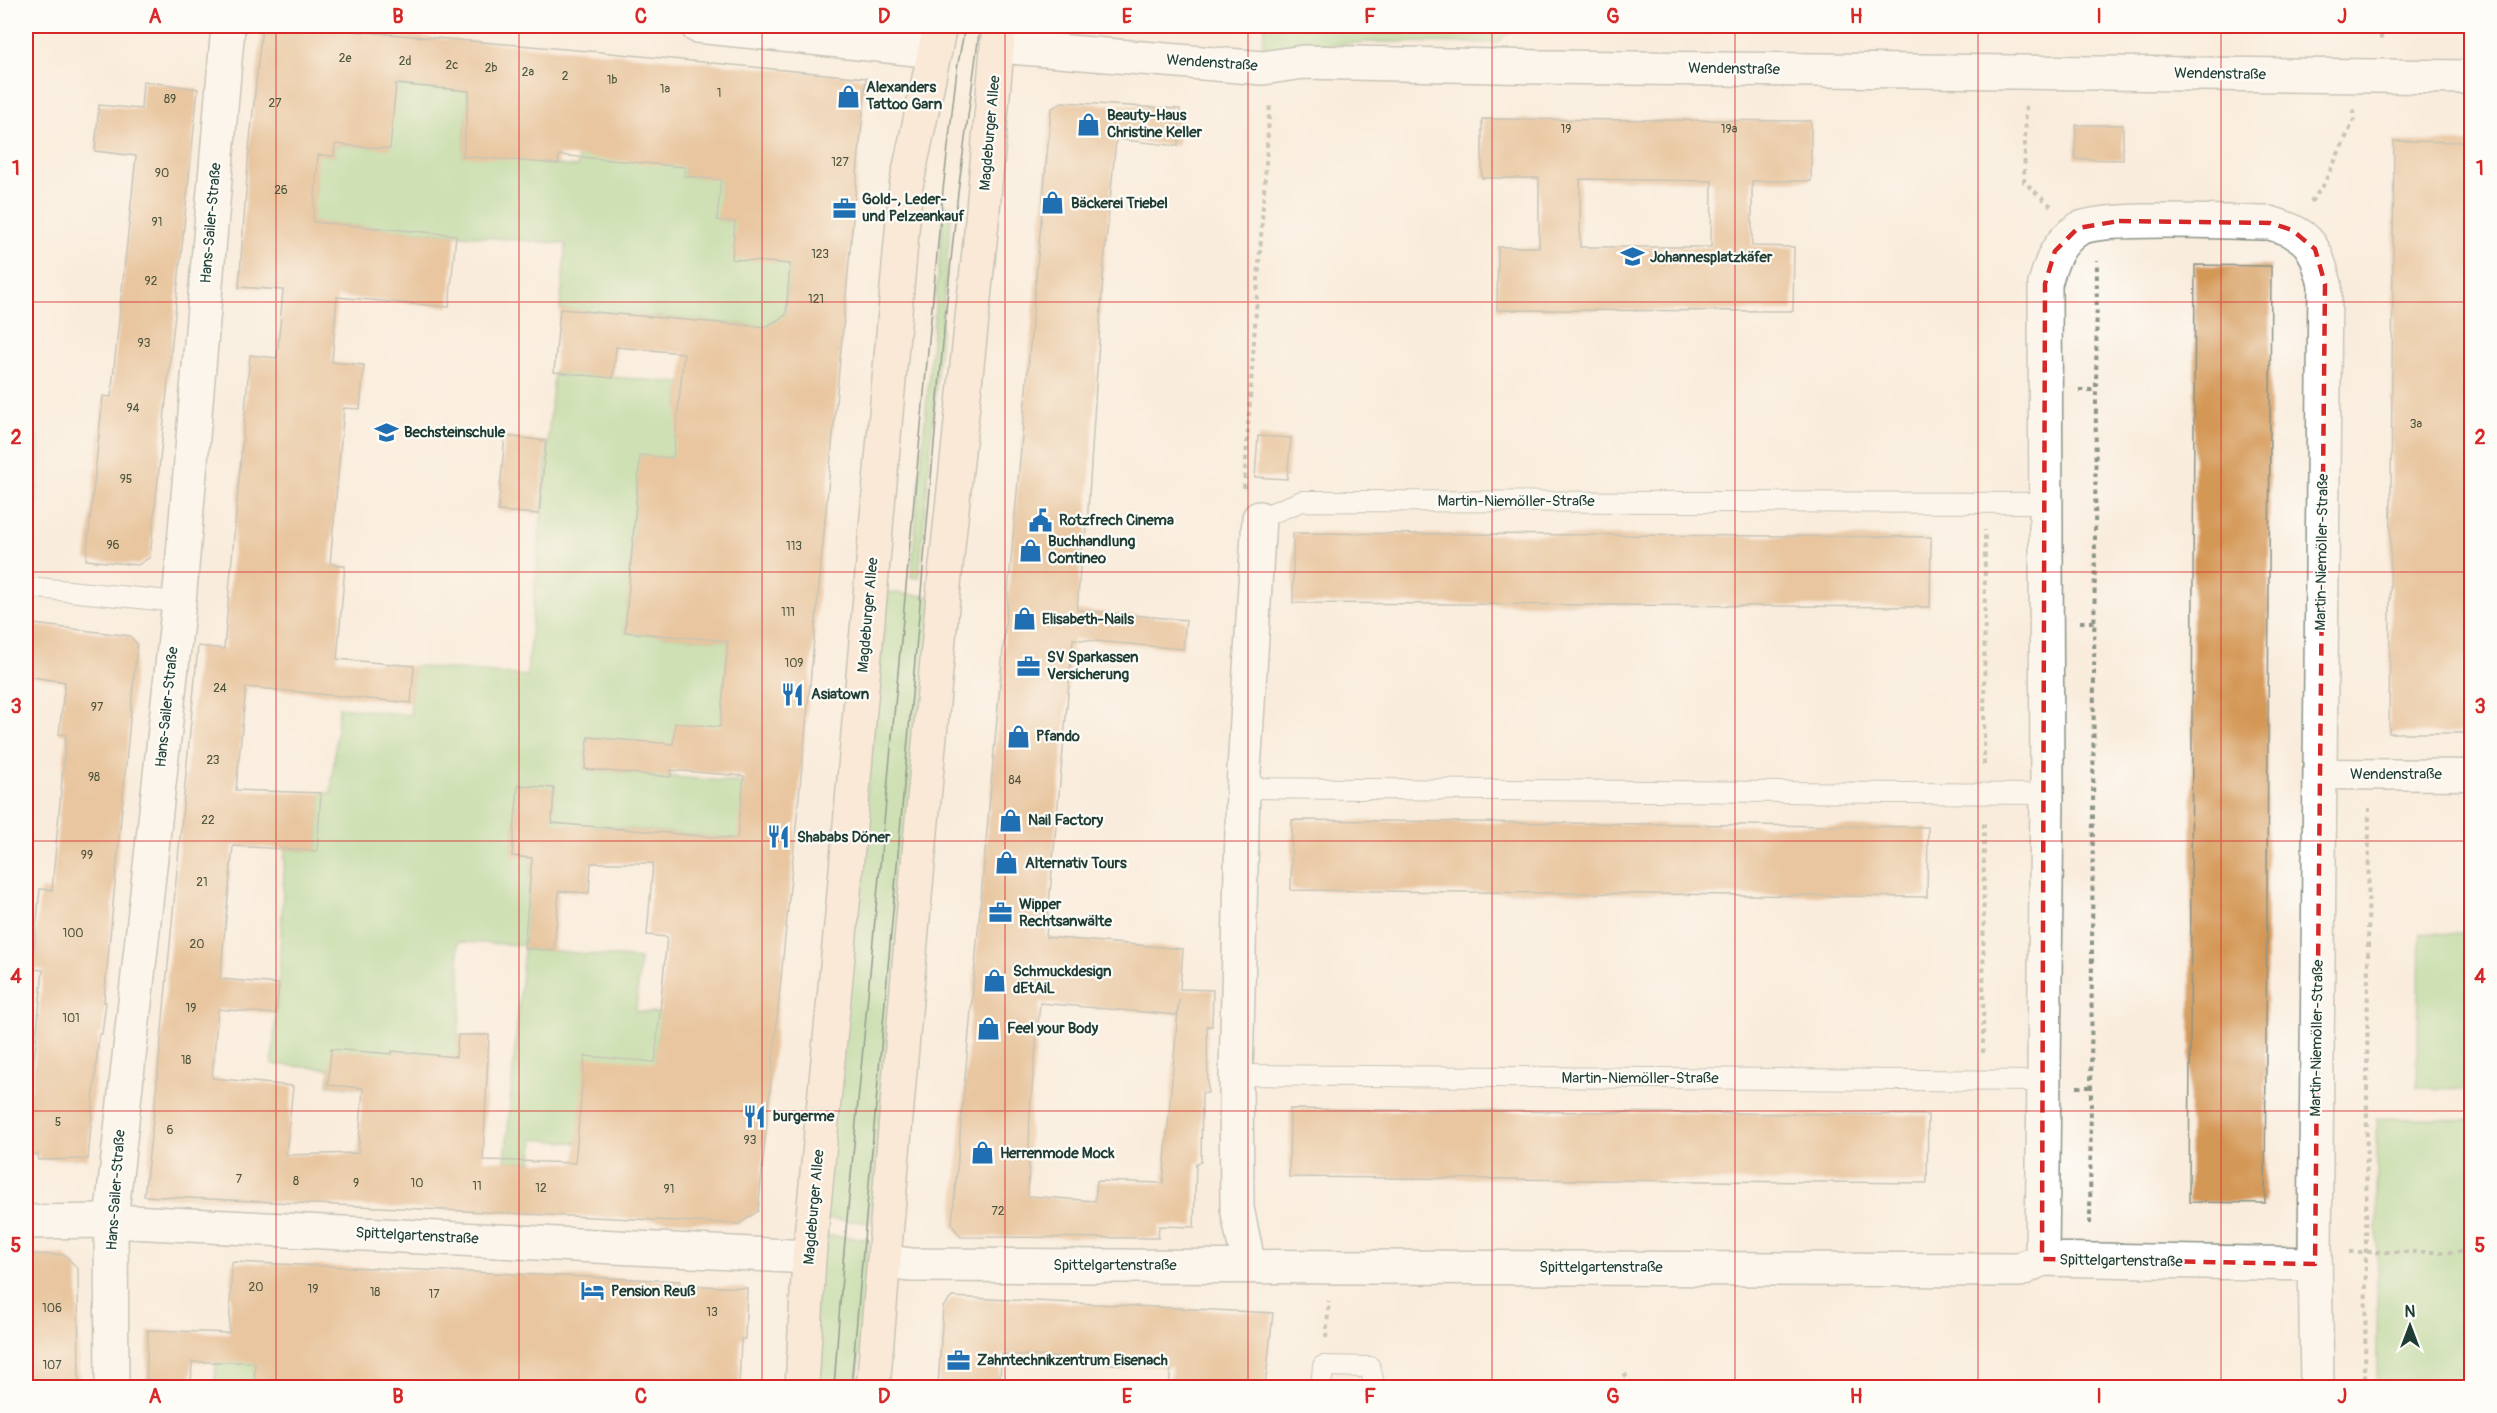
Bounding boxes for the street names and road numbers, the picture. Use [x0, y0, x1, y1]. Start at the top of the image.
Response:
street label: Wendenstraße [1166, 50, 1259, 76]
street label: Wendenstraße [1688, 59, 1781, 79]
street label: Wendenstraße [2174, 64, 2267, 84]
street label: Magdeburger Allee [975, 74, 1005, 191]
street label: Hans-Sailer-Straße [196, 161, 226, 284]
street label: Martin-Niemöller-Straße [2311, 473, 2333, 631]
street label: Martin-Niemöller-Straße [1437, 492, 1595, 511]
street label: Magdeburger Allee [853, 556, 883, 673]
street label: Hans-Sailer-Straße [151, 645, 183, 768]
street label: Wendenstraße [2350, 765, 2443, 784]
street label: Martin-Niemöller-Straße [2306, 959, 2328, 1117]
street label: Martin-Niemöller-Straße [1561, 1069, 1719, 1088]
street label: Hans-Sailer-Straße [102, 1128, 130, 1251]
street label: Magdeburger Allee [799, 1148, 829, 1265]
street label: Spittelgartenstraße [355, 1223, 480, 1249]
street label: Spittelgartenstraße [2059, 1250, 2183, 1272]
street label: Spittelgartenstraße [1053, 1256, 1177, 1275]
street label: Spittelgartenstraße [1539, 1258, 1663, 1277]

